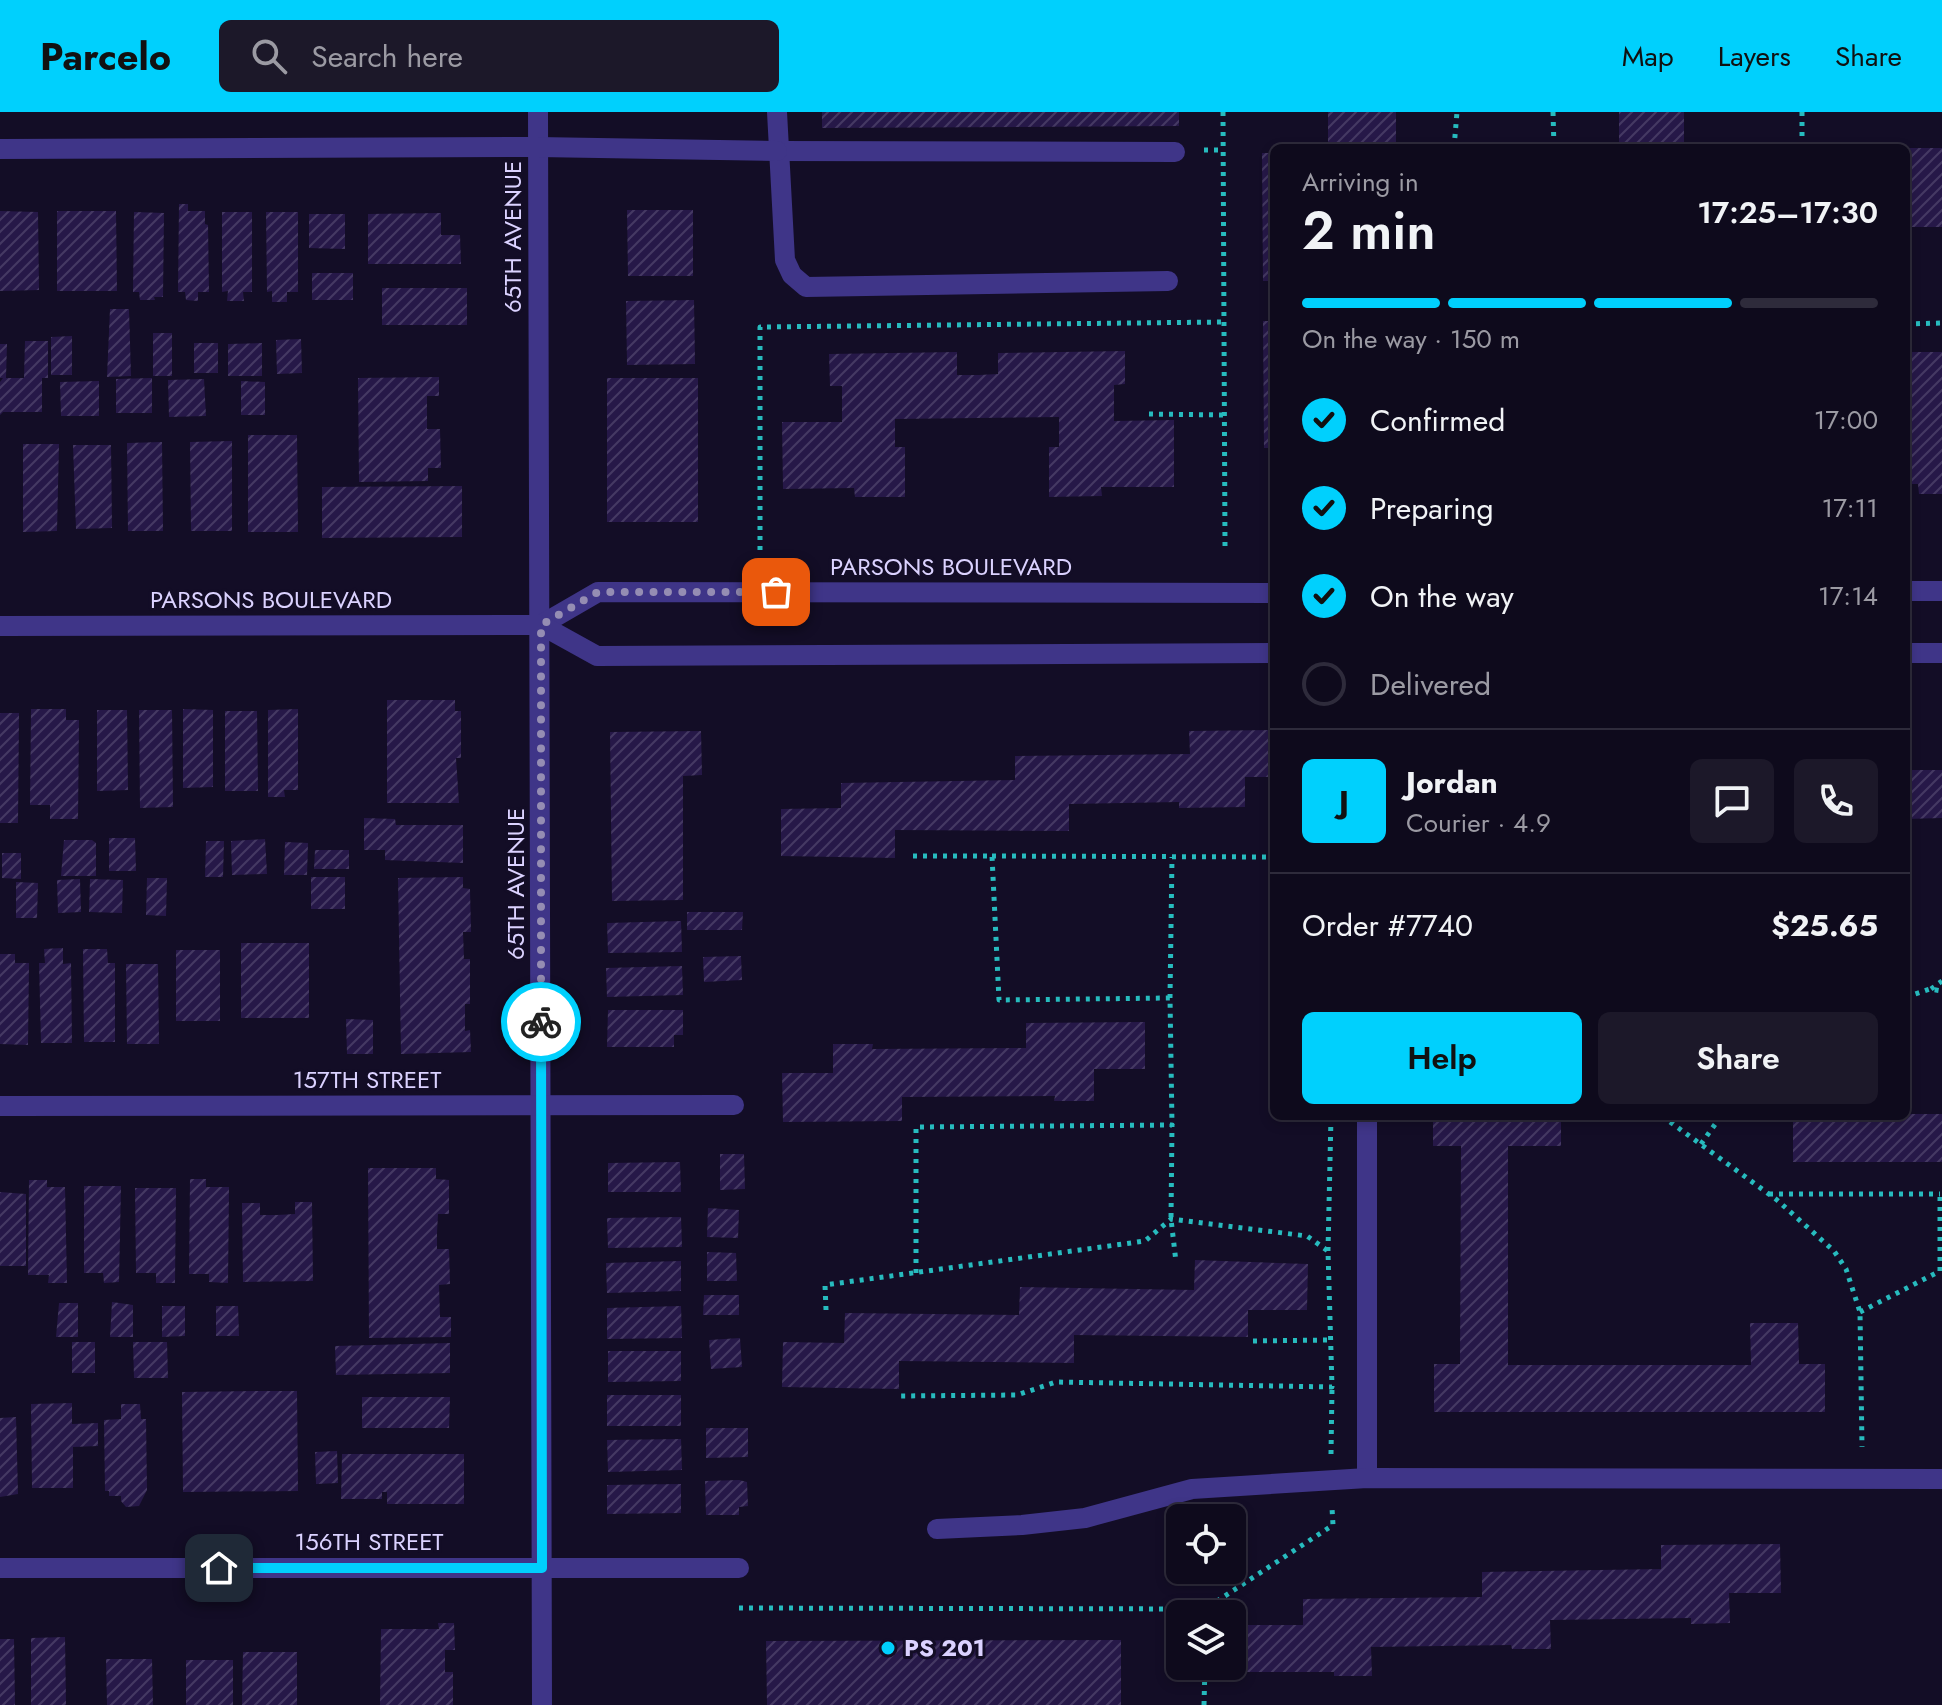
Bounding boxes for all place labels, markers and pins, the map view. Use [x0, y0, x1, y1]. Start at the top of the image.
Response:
pin [742, 558, 810, 626]
pin [185, 1534, 253, 1602]
place label: PS 201 [904, 1630, 985, 1665]
marker: PS 201 [879, 1639, 897, 1657]

